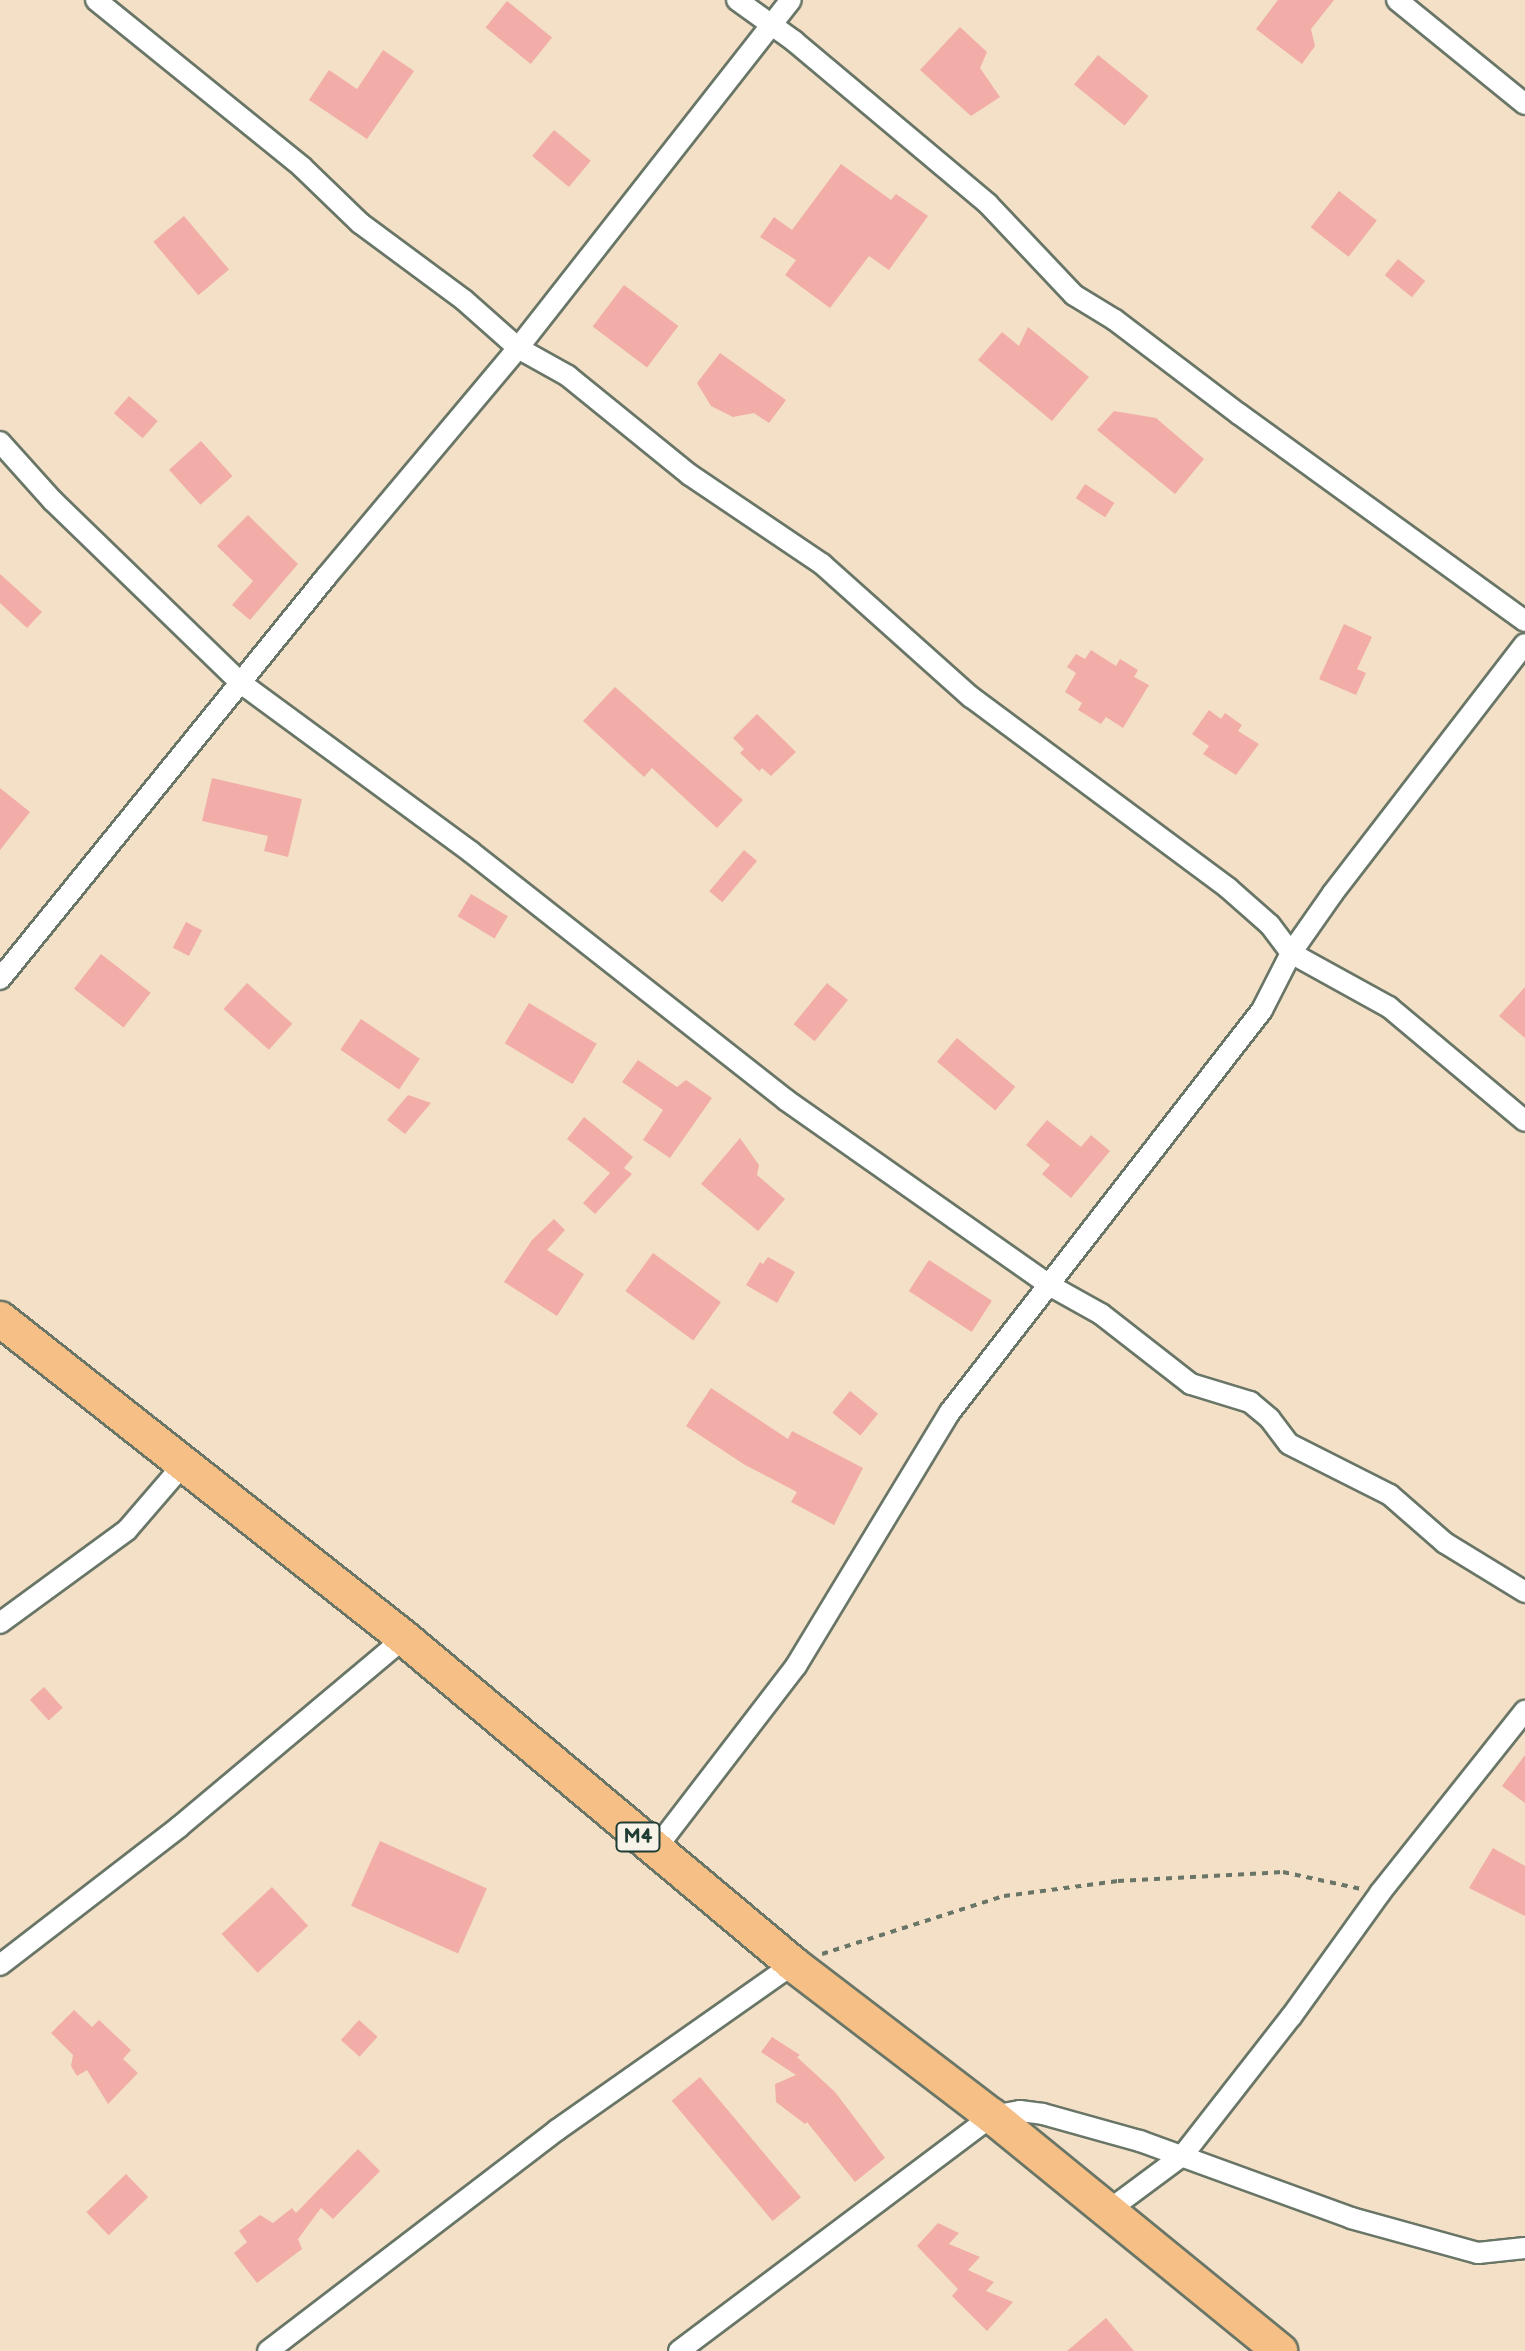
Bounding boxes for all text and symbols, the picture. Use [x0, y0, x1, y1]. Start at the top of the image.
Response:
road number: M4 [614, 1821, 662, 1853]

